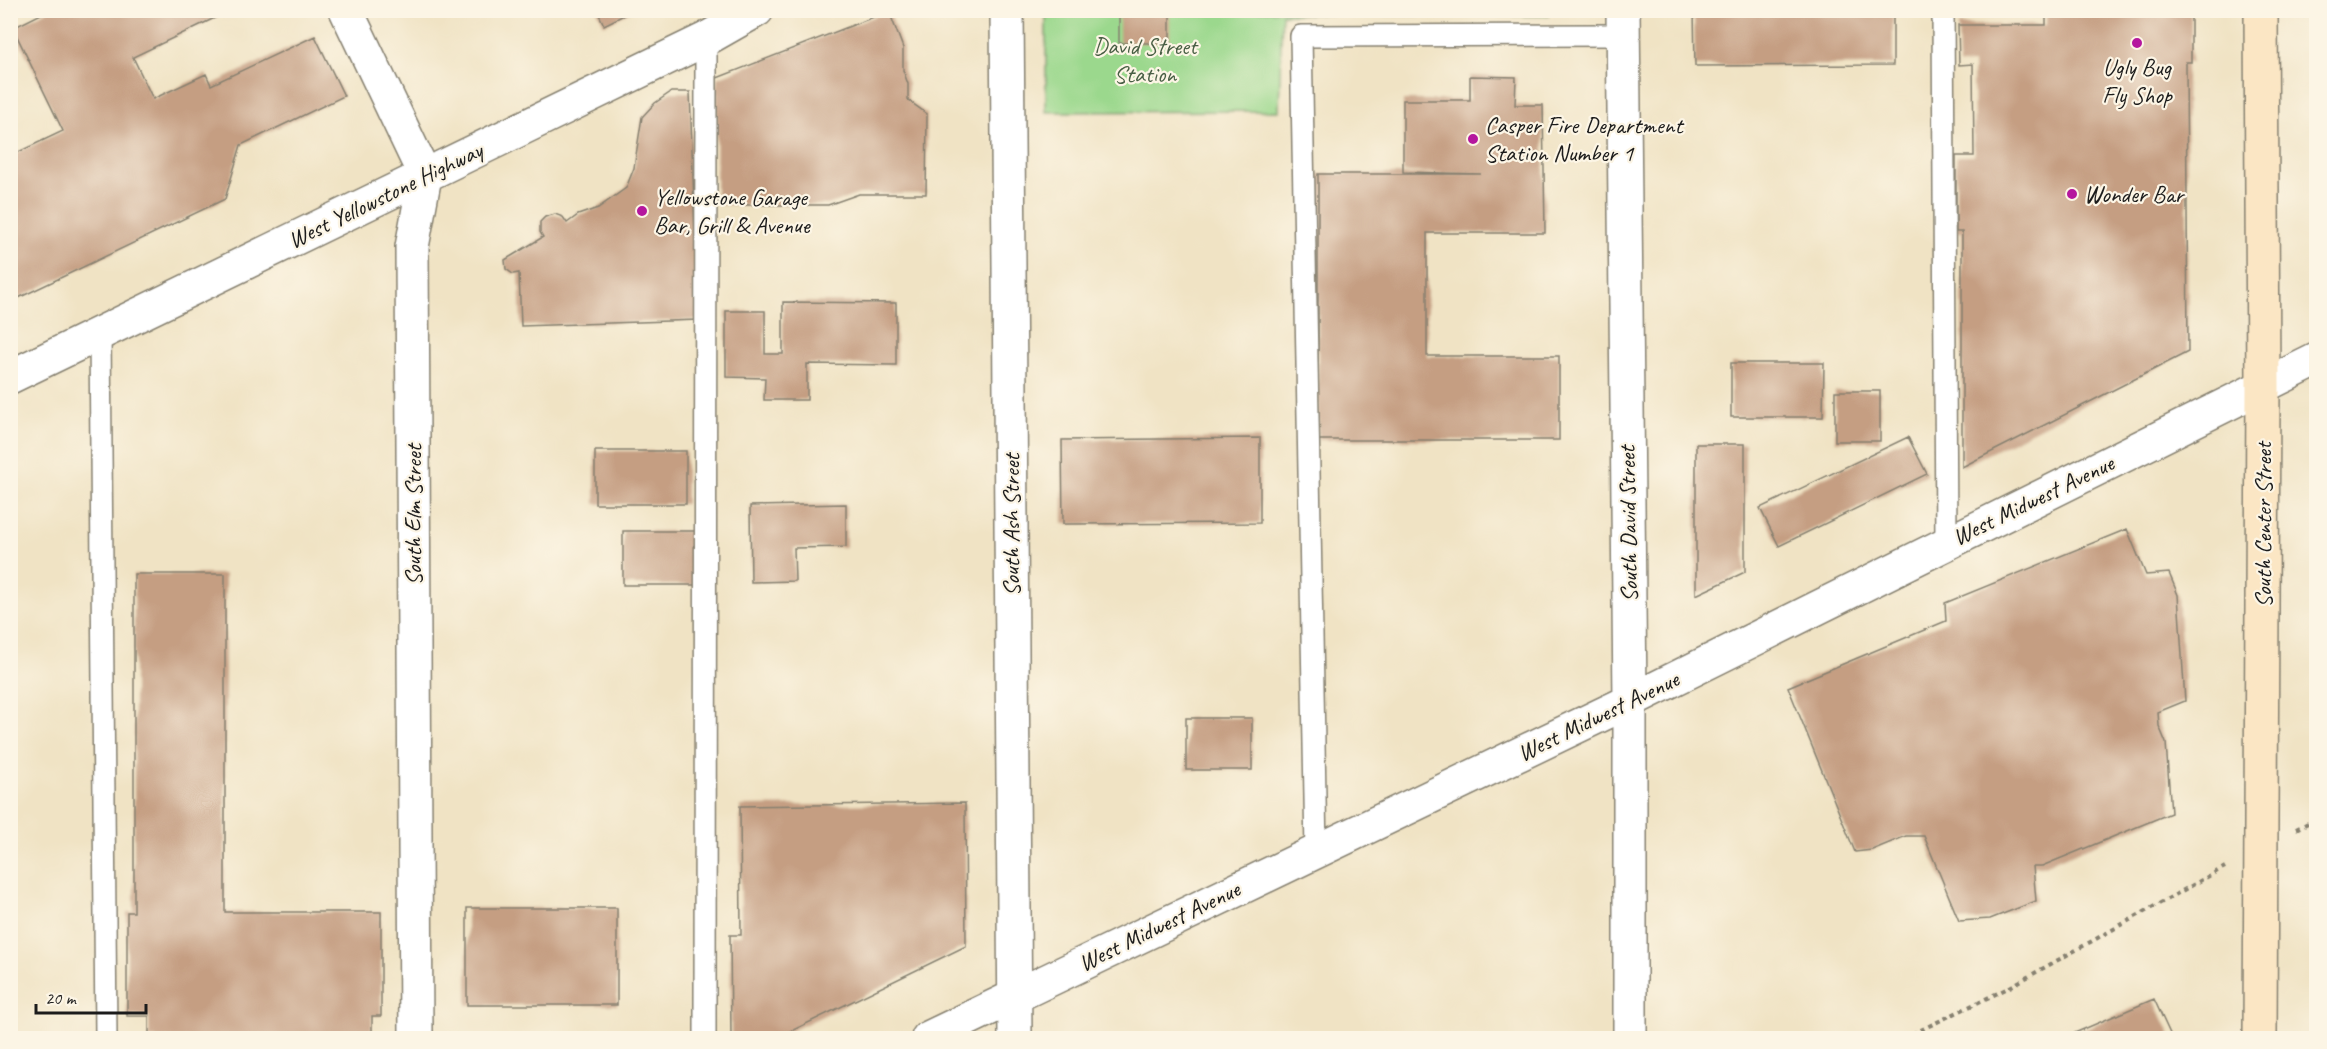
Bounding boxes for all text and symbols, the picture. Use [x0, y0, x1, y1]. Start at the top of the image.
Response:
park label: David Street Station [1093, 31, 1199, 89]
marker: Ugly Bug Fly Shop [2130, 36, 2144, 50]
place label: Ugly Bug Fly Shop [2102, 52, 2173, 110]
place label: Casper Fire Department Station Number 1 [1485, 110, 1684, 168]
marker: Casper Fire Department Station Number 1 [1466, 132, 1480, 146]
street label: West Yellowstone Highway [283, 134, 489, 255]
place label: Wonder Bar [2084, 179, 2186, 209]
place label: Yellowstone Garage Bar, Grill & Avenue [654, 182, 812, 240]
marker: Wonder Bar [2065, 187, 2079, 201]
marker: Yellowstone Garage Bar, Grill & Avenue [635, 204, 649, 218]
street label: South Center Street [2248, 440, 2278, 608]
street label: South Elm Street [398, 442, 428, 586]
street label: South David Street [1612, 444, 1644, 602]
street label: West Midwest Avenue [1947, 447, 2121, 552]
street label: South Ash Street [996, 452, 1026, 596]
street label: West Midwest Avenue [1512, 663, 1686, 768]
street label: West Midwest Avenue [1073, 873, 1247, 978]
scale bar [36, 977, 146, 1015]
text: 20 m [45, 987, 78, 1009]

